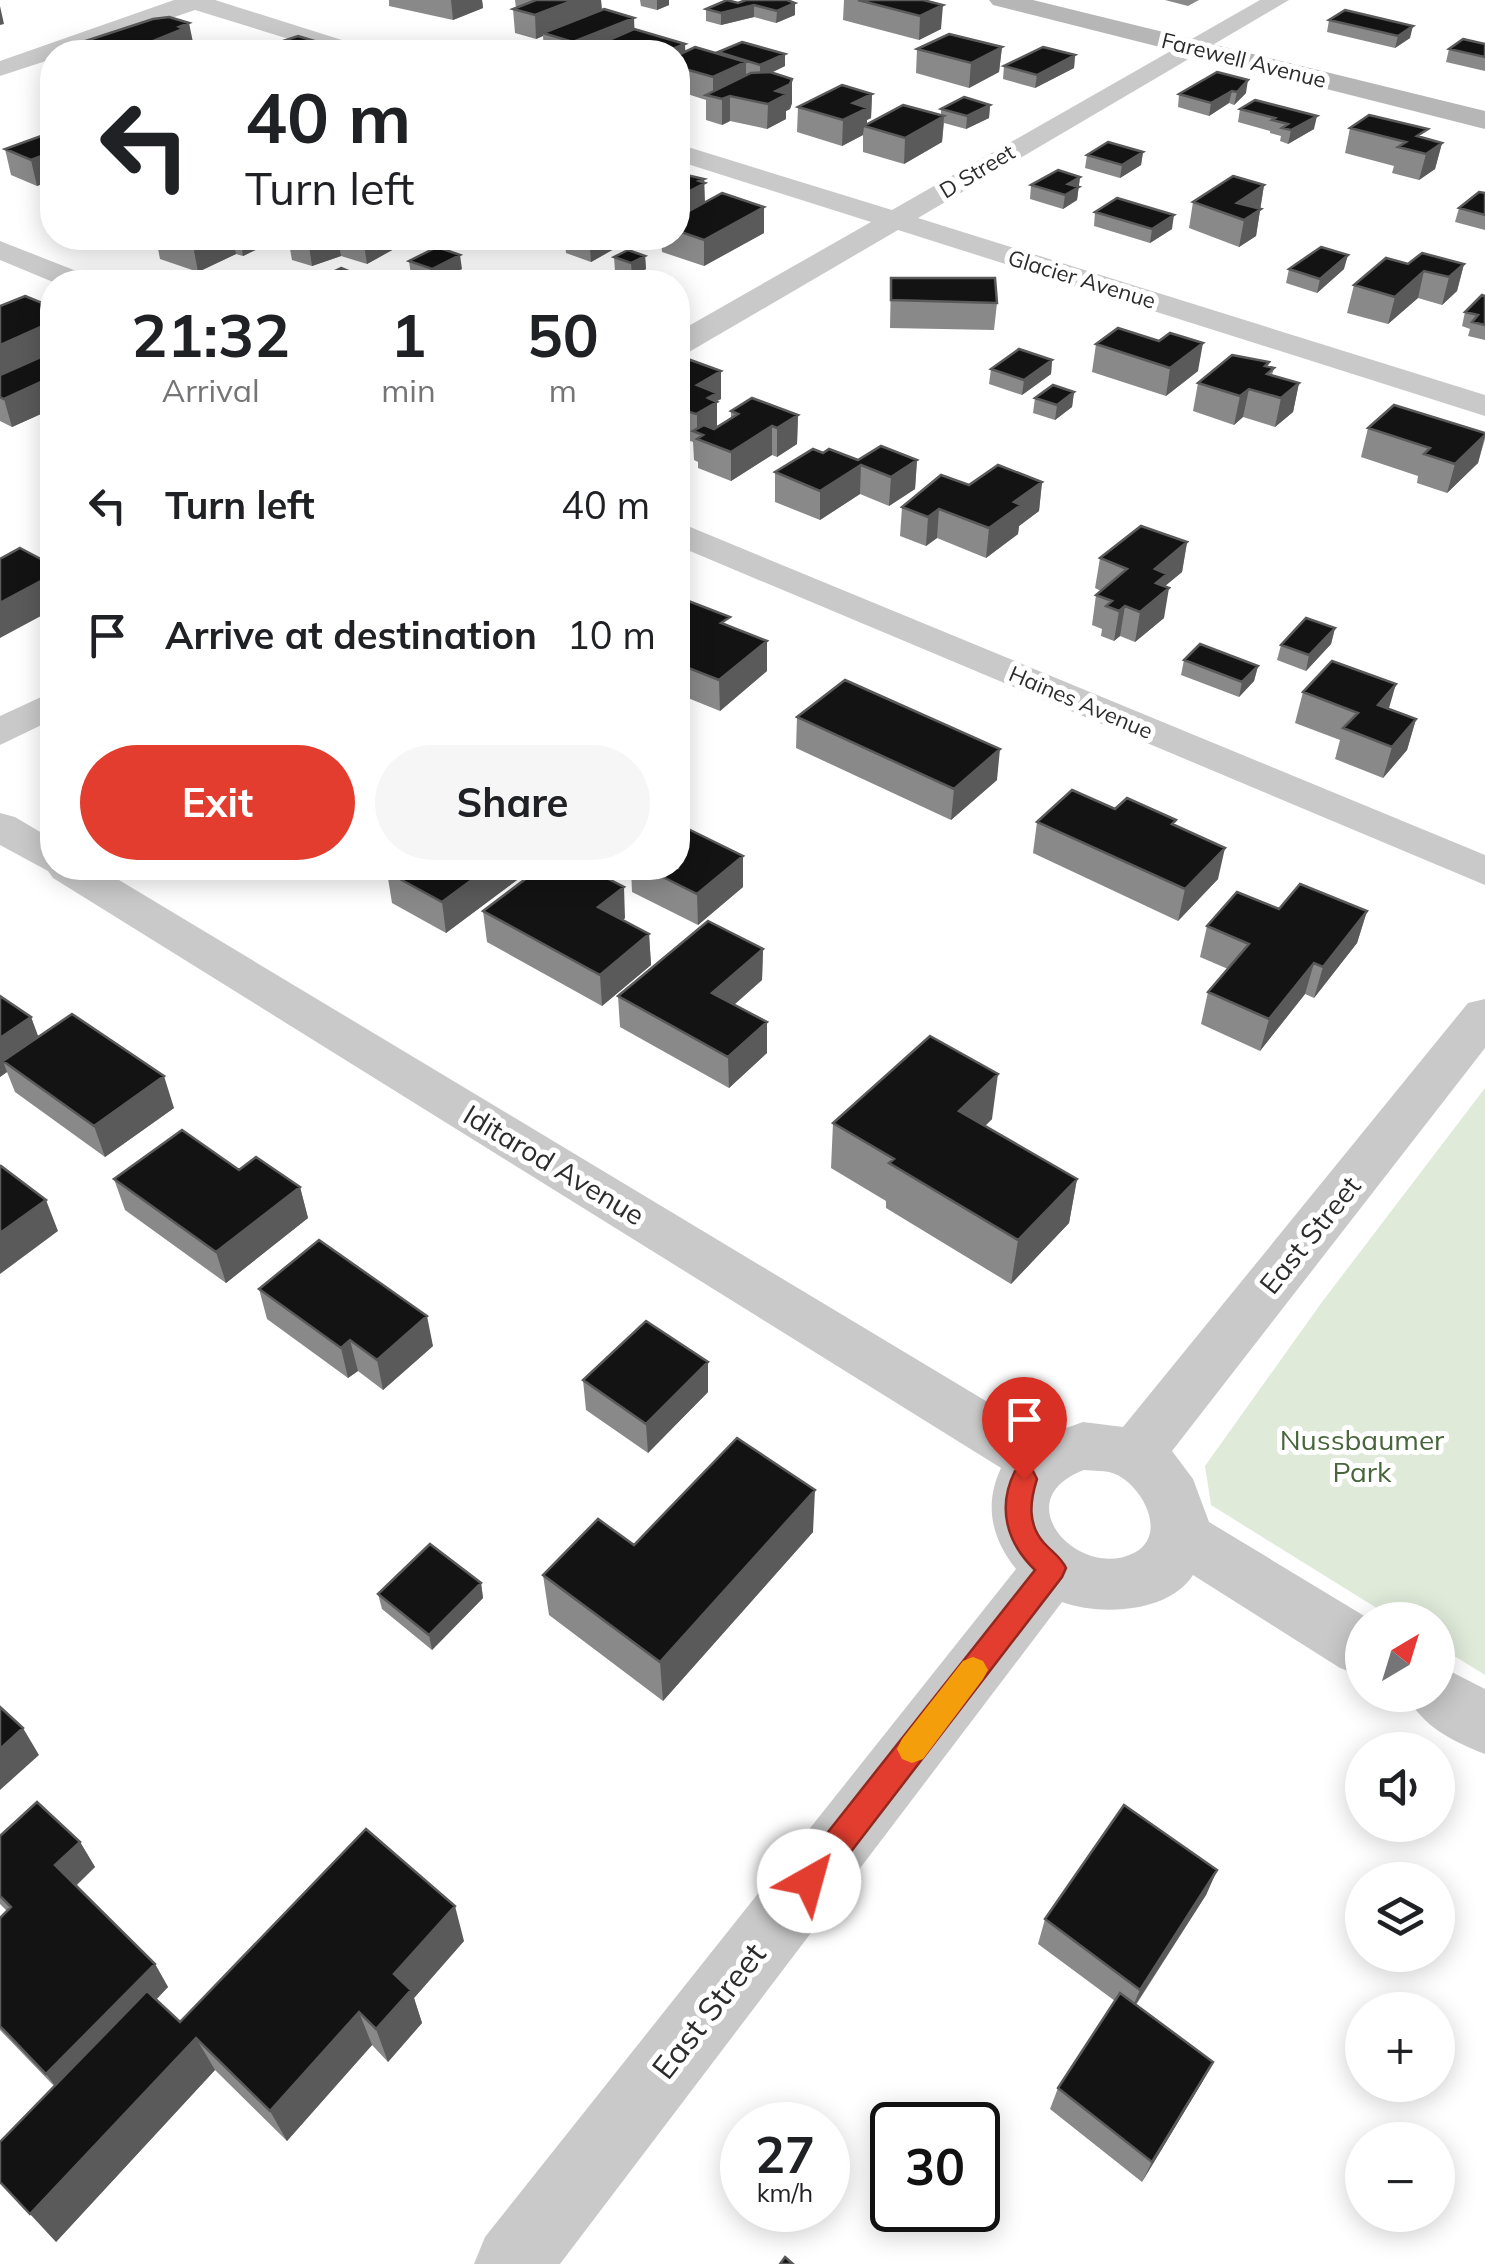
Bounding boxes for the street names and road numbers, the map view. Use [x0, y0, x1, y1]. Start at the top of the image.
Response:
street label: Farewell Avenue [1159, 26, 1329, 94]
street label: D Street [934, 137, 1020, 204]
street label: Glacier Avenue [1005, 243, 1159, 315]
street label: Haines Avenue [1005, 659, 1157, 745]
street label: Iditarod Avenue [457, 1097, 651, 1232]
street label: East Street [1252, 1169, 1368, 1301]
street label: East Street [643, 1934, 774, 2086]

